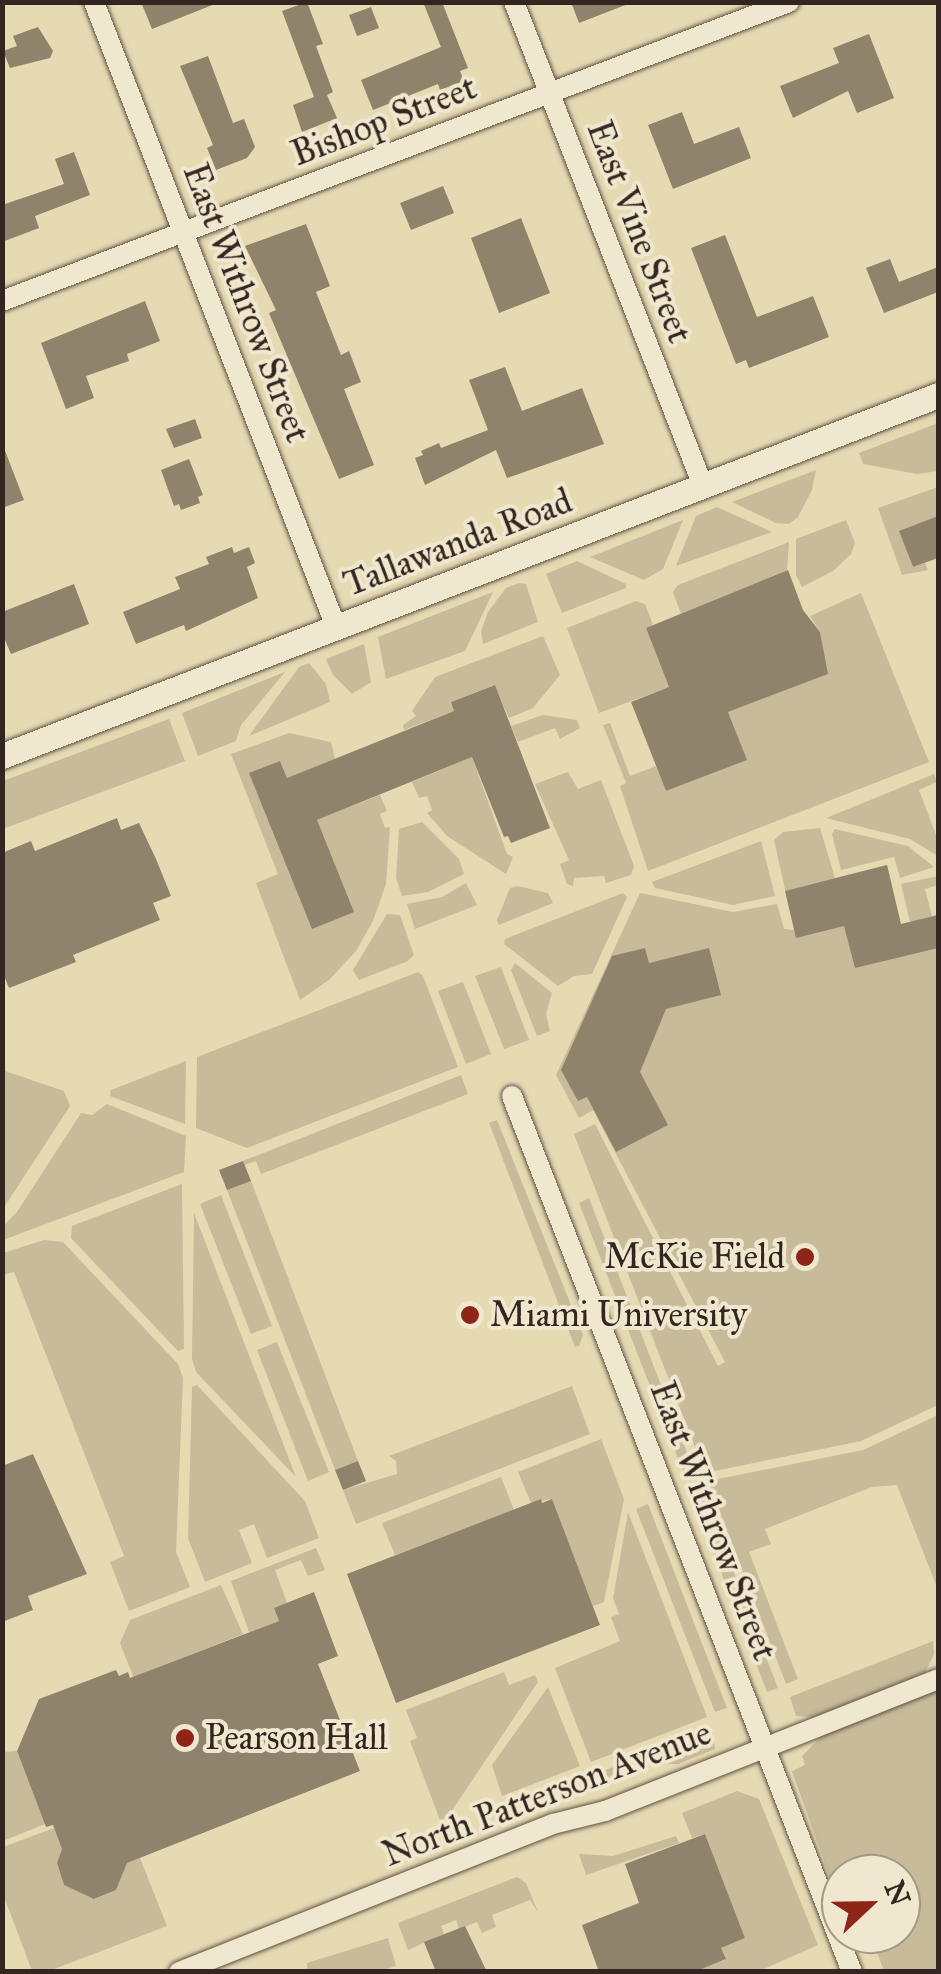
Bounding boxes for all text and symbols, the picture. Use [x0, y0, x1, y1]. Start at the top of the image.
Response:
street label: Bishop Street [286, 67, 482, 175]
street label: East Vine Street [577, 115, 701, 349]
street label: East Withrow Street [174, 158, 318, 448]
street label: Tallawanda Road [338, 480, 578, 606]
place label: McKie Field [604, 1236, 785, 1278]
marker: McKie Field [794, 1246, 816, 1268]
place label: Miami University [490, 1294, 747, 1336]
marker: Miami University [459, 1304, 481, 1326]
street label: East Withrow Street [641, 1376, 785, 1666]
street label: North Patterson Avenue [377, 1712, 717, 1876]
place label: Pearson Hall [205, 1717, 388, 1759]
marker: Pearson Hall [174, 1727, 196, 1749]
north arrow [821, 1854, 921, 1954]
text: N [877, 1876, 918, 1911]

